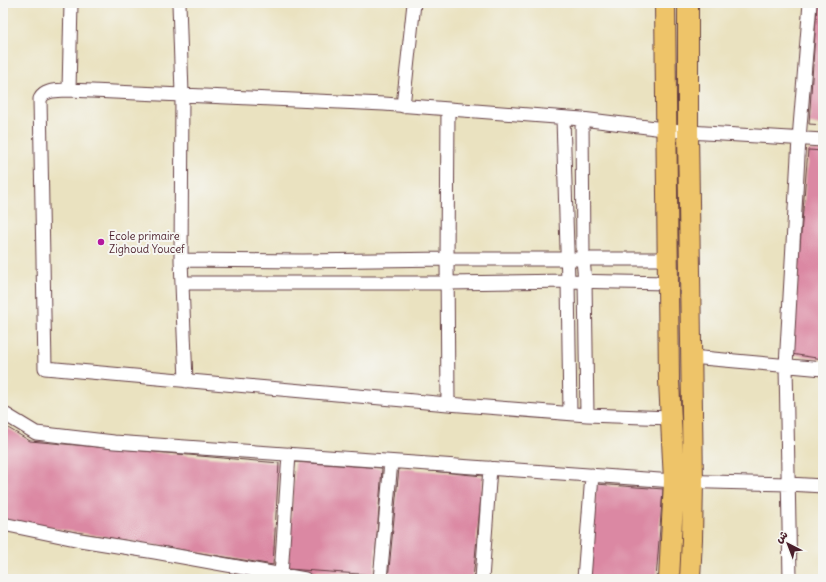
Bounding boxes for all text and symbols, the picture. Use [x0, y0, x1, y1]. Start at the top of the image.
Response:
place label: Ecole primaire Zighoud Youcef [109, 229, 185, 256]
marker: Ecole primaire Zighoud Youcef [96, 237, 106, 247]
north arrow [768, 524, 808, 564]
text: ش [772, 527, 790, 546]

